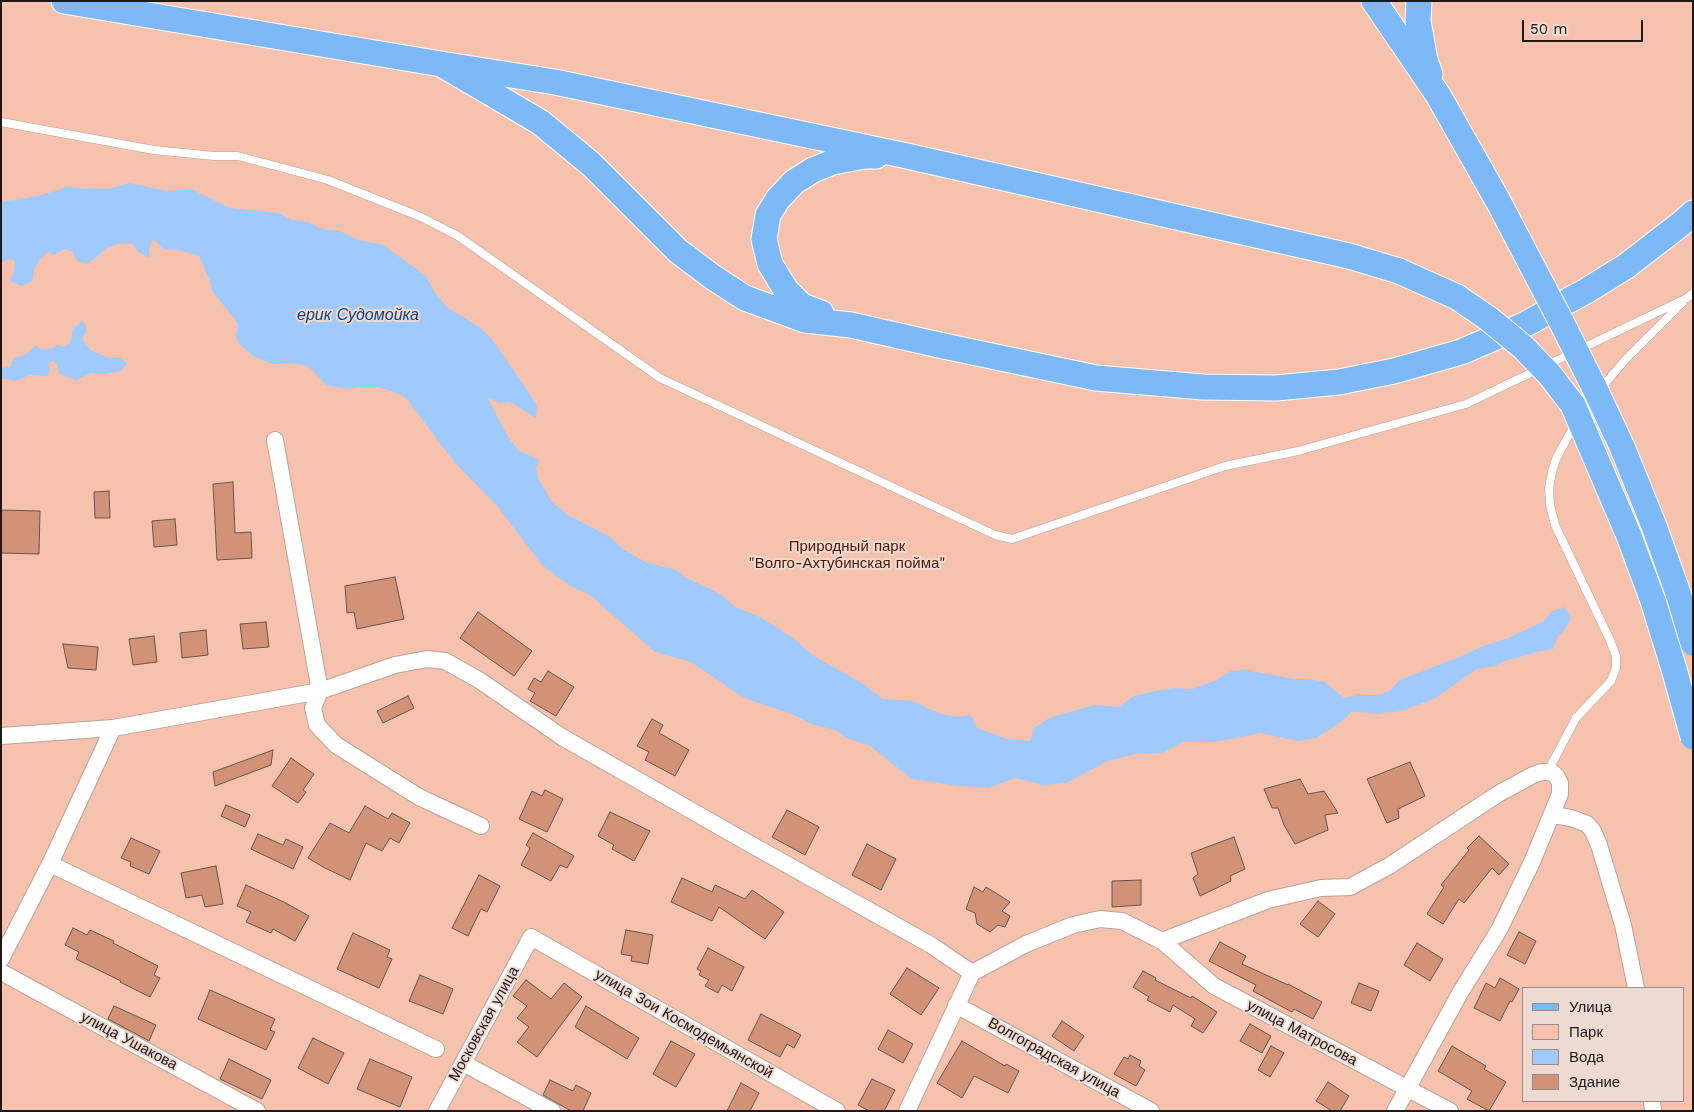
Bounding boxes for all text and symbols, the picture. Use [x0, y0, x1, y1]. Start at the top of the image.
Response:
scale bar [1524, 10, 1645, 42]
text: 50 m [1530, 20, 1567, 38]
water label: ерик Судомойка [297, 305, 419, 325]
park label: Природный парк "Волго-Ахтубинская пойма" [749, 538, 945, 573]
street label: Московская улица [445, 963, 523, 1085]
street label: улица Зои Космодемьянской [592, 966, 776, 1082]
legend [1522, 987, 1684, 1102]
street label: улица Матросова [1244, 996, 1360, 1070]
text: Улица [1569, 998, 1612, 1016]
street label: улица Ушакова [78, 1008, 180, 1074]
street label: Волгоградская улица [985, 1014, 1123, 1102]
text: Парк [1569, 1023, 1603, 1041]
text: Вода [1569, 1048, 1604, 1066]
text: Здание [1569, 1073, 1620, 1091]

